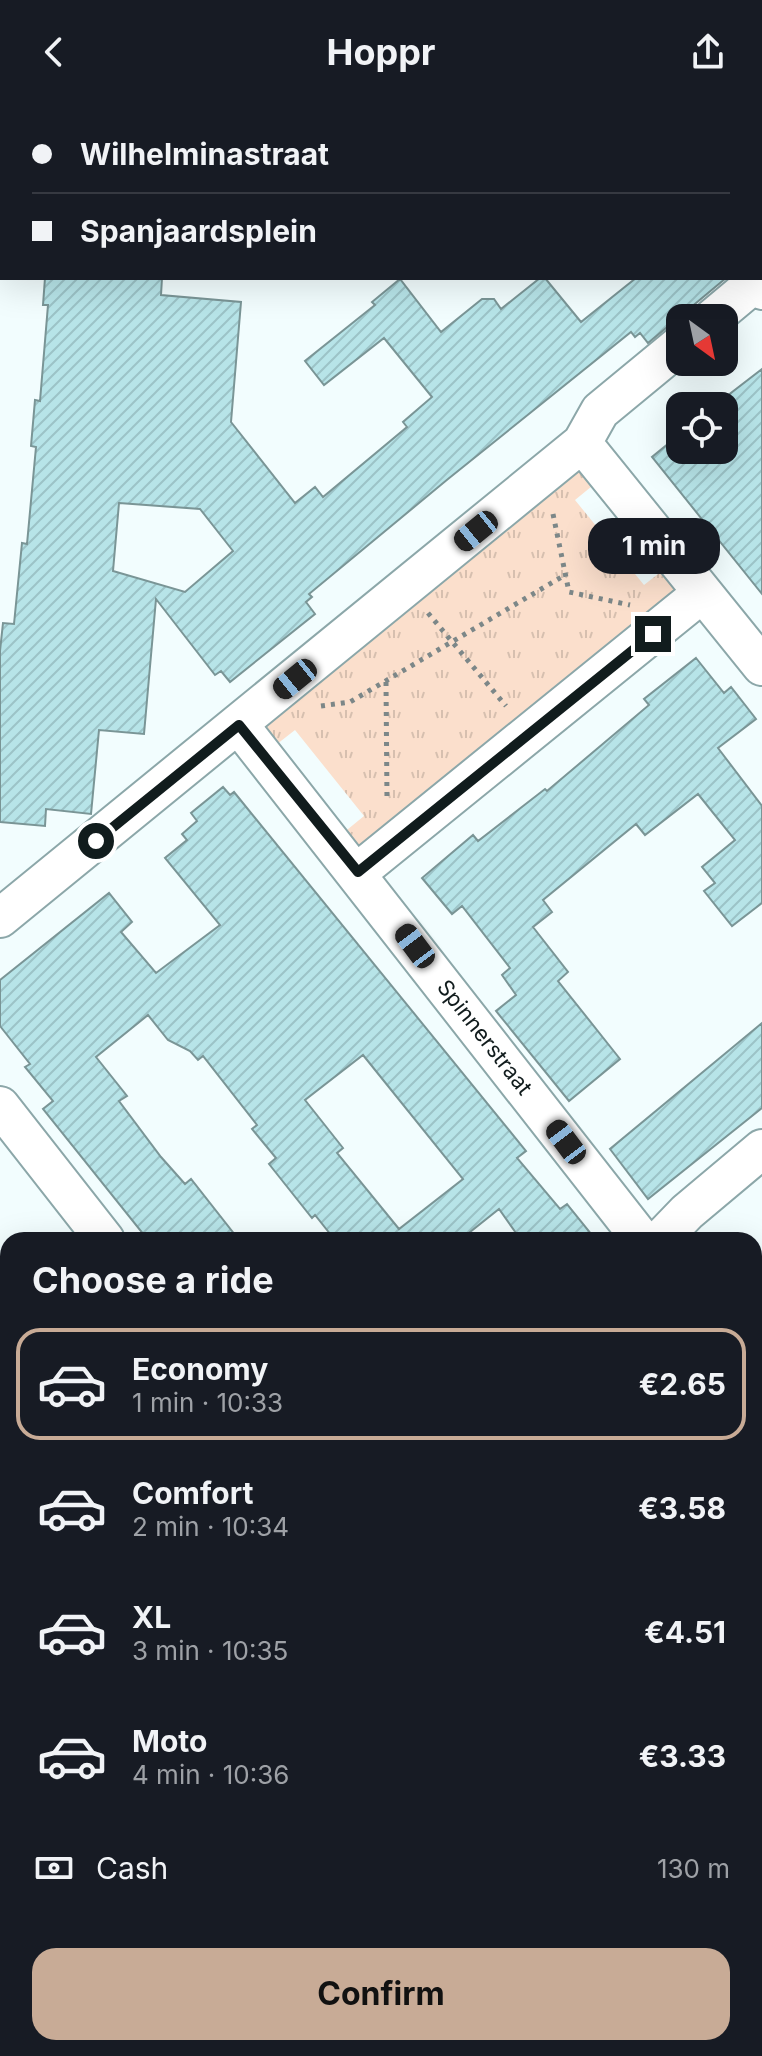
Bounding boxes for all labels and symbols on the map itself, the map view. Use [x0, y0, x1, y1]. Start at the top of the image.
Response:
north arrow [666, 304, 738, 376]
car [450, 507, 502, 555]
callout: 1 min [587, 518, 719, 574]
route end [635, 616, 671, 652]
car [269, 655, 321, 703]
route start [78, 823, 114, 859]
car [391, 920, 439, 972]
street label: Spinnerstraat [432, 974, 538, 1100]
car [542, 1116, 590, 1168]

